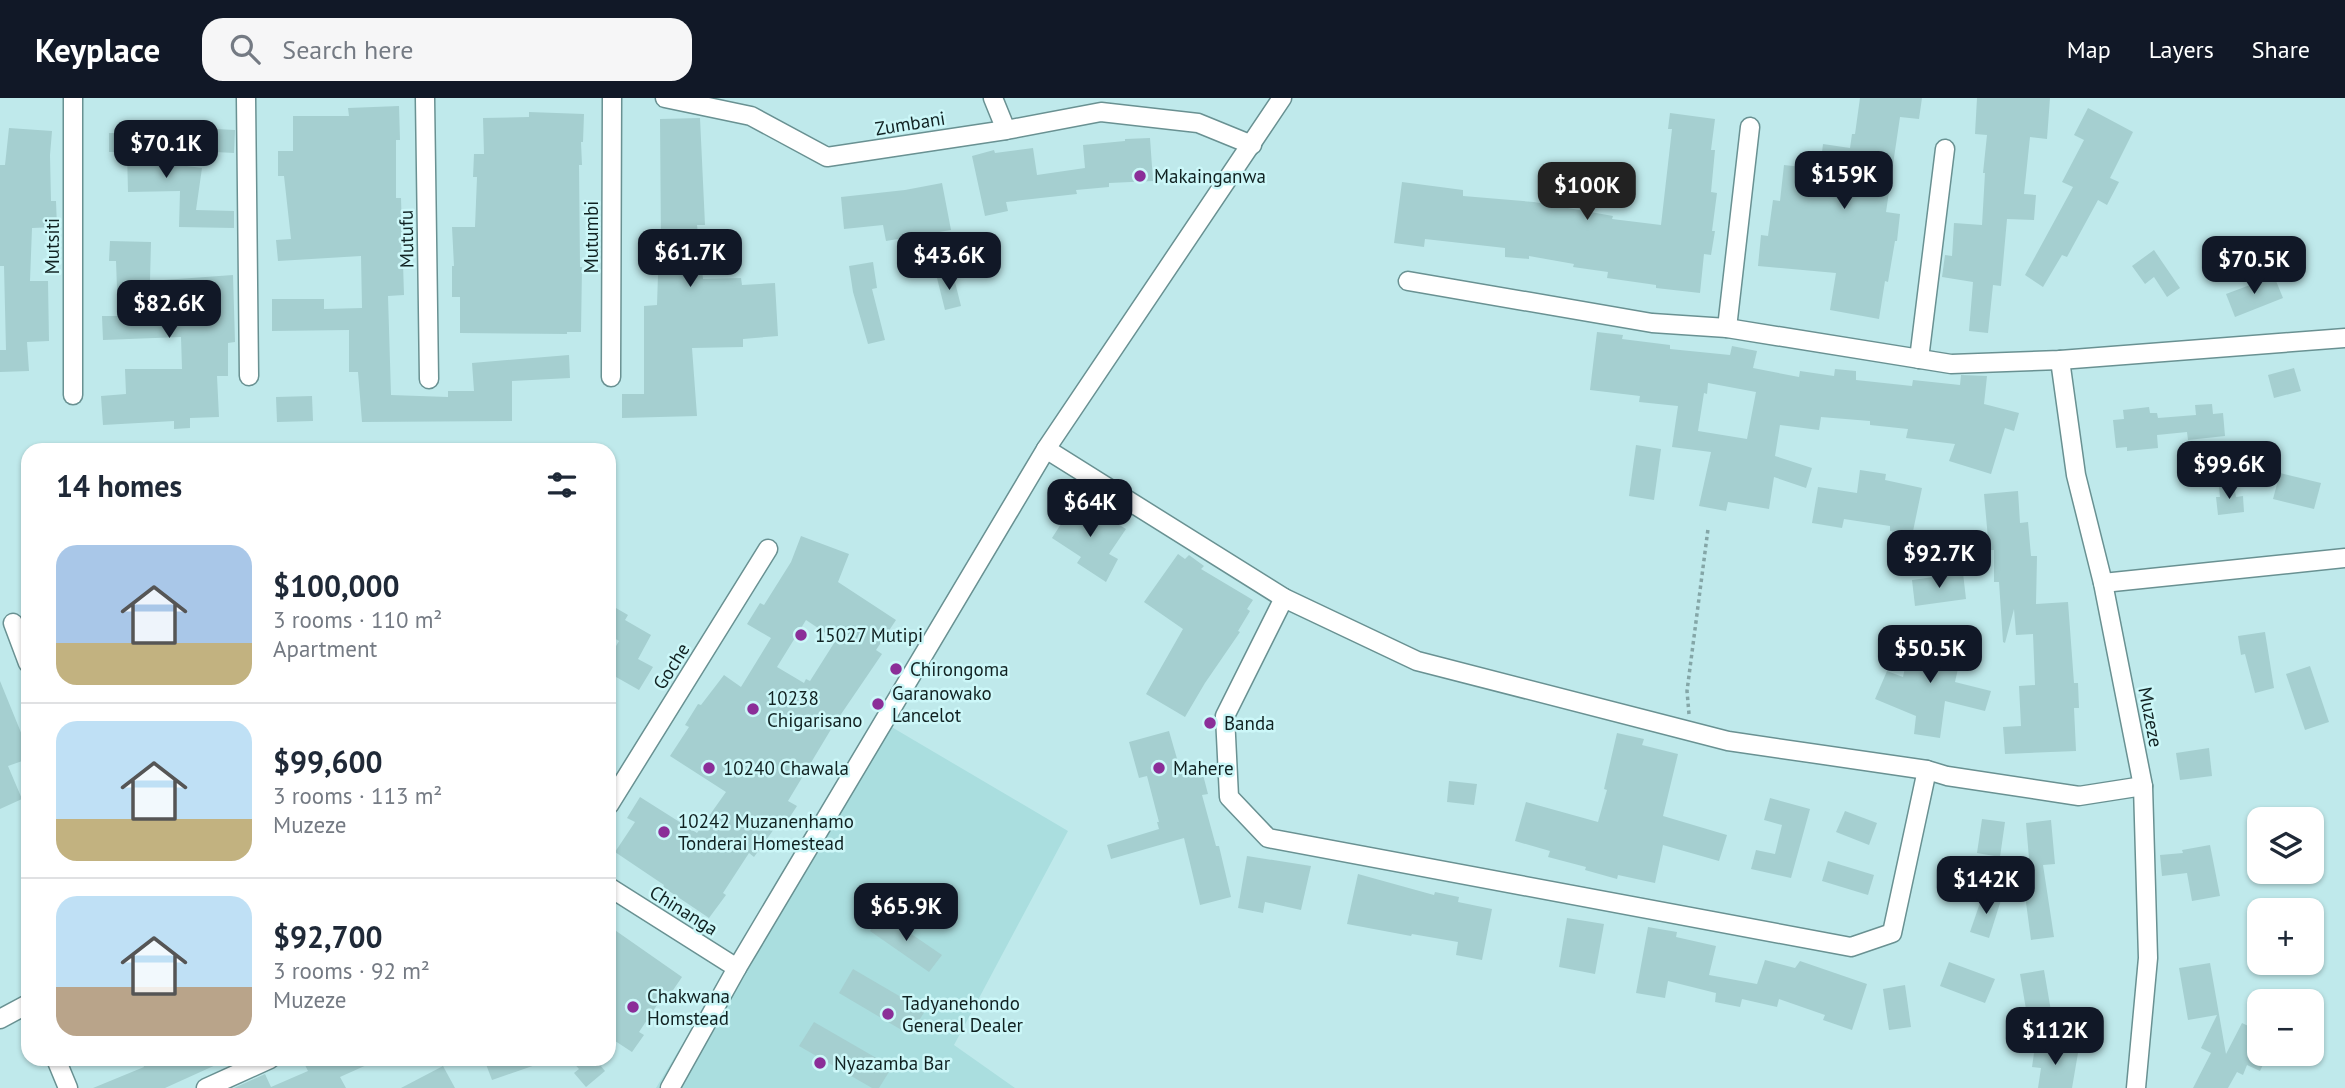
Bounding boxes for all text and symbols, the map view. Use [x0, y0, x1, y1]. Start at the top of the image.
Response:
search box [202, 18, 692, 81]
text: Keyplace [35, 28, 160, 71]
icon: search [226, 30, 264, 68]
text: Search here [282, 33, 413, 66]
text: Map [2067, 34, 2111, 65]
text: Layers [2149, 34, 2214, 65]
text: Share [2252, 34, 2310, 65]
street label: Zumbani [873, 106, 947, 140]
pin: $70.1K [109, 120, 223, 180]
text: $70.1K [130, 128, 202, 157]
pin: $159K [1795, 152, 1893, 211]
text: $159K [1811, 159, 1877, 188]
pin: $100K [1538, 162, 1636, 222]
place label: Makainganwa [1154, 164, 1266, 188]
marker: Makainganwa [1132, 168, 1148, 184]
text: $100K [1554, 170, 1620, 199]
street label: Mutumbi [579, 201, 603, 273]
street label: Mutufu [393, 210, 419, 268]
street label: Mutsiti [40, 218, 64, 274]
pin: $61.7K [633, 230, 747, 289]
pin: $43.6K [892, 232, 1006, 292]
pin: $70.5K [2197, 236, 2311, 296]
text: $61.7K [654, 237, 726, 266]
text: $43.6K [913, 240, 985, 269]
text: $70.5K [2218, 244, 2290, 273]
pin: $82.6K [112, 280, 226, 340]
text: $82.6K [133, 288, 205, 317]
pin: $99.6K [2172, 442, 2286, 501]
text: $99.6K [2193, 449, 2265, 478]
text: 14 homes [56, 466, 182, 505]
icon: filters [543, 466, 581, 504]
pin: $64K [1049, 480, 1131, 539]
text: $64K [1063, 487, 1117, 516]
pin: $92.7K [1882, 531, 1996, 590]
text: $92.7K [1903, 538, 1975, 567]
text: $100,000 [273, 566, 400, 605]
icon: home [112, 573, 196, 657]
text: 3 rooms · 110 m² [273, 605, 442, 634]
place label: 15027 Mutipi [815, 623, 923, 647]
pin: $50.5K [1873, 626, 1987, 685]
marker: 15027 Mutipi [793, 627, 809, 643]
text: $50.5K [1894, 633, 1966, 662]
text: Apartment [273, 634, 377, 663]
street label: Goche [647, 638, 695, 694]
place label: Chirongoma [910, 657, 1009, 681]
marker: Chirongoma [888, 661, 904, 677]
place label: Garanowako Lancelot [892, 681, 992, 727]
street label: Muzeze [2133, 685, 2169, 749]
place label: 10238 Chigarisano [767, 686, 863, 732]
marker: Garanowako Lancelot [870, 696, 886, 712]
marker: 10238 Chigarisano [745, 701, 761, 717]
place label: Banda [1224, 711, 1275, 735]
marker: Banda [1202, 715, 1218, 731]
text: $99,600 [273, 742, 383, 781]
icon: home [112, 749, 196, 833]
place label: 10240 Chawala [723, 756, 849, 780]
place label: Mahere [1173, 756, 1234, 780]
marker: 10240 Chawala [701, 760, 717, 776]
marker: Mahere [1151, 760, 1167, 776]
text: 3 rooms · 113 m² [273, 781, 442, 810]
map controls [2247, 807, 2324, 1066]
button: layers [2247, 807, 2324, 884]
place label: 10242 Muzanenhamo Tonderai Homestead [678, 809, 854, 855]
text: Muzeze [273, 810, 347, 839]
marker: 10242 Muzanenhamo Tonderai Homestead [656, 824, 672, 840]
pin: $142K [1937, 856, 2035, 916]
text: $142K [1953, 864, 2019, 893]
street label: Chinanga [645, 880, 723, 940]
pin: $65.9K [849, 884, 963, 943]
text: $65.9K [870, 891, 942, 920]
button: + [2247, 898, 2324, 975]
text: $92,700 [273, 917, 383, 956]
icon: home [112, 924, 196, 1008]
text: 3 rooms · 92 m² [273, 956, 430, 985]
place label: Chakwana Homstead [647, 984, 730, 1030]
text: Muzeze [273, 985, 347, 1014]
button: − [2247, 989, 2324, 1066]
place label: Tadyanehondo General Dealer [902, 991, 1024, 1037]
marker: Chakwana Homstead [625, 999, 641, 1015]
marker: Tadyanehondo General Dealer [880, 1006, 896, 1022]
pin: $112K [2006, 1007, 2104, 1067]
text: $112K [2022, 1015, 2088, 1044]
place label: Nyazamba Bar [834, 1051, 951, 1075]
marker: Nyazamba Bar [812, 1055, 828, 1071]

